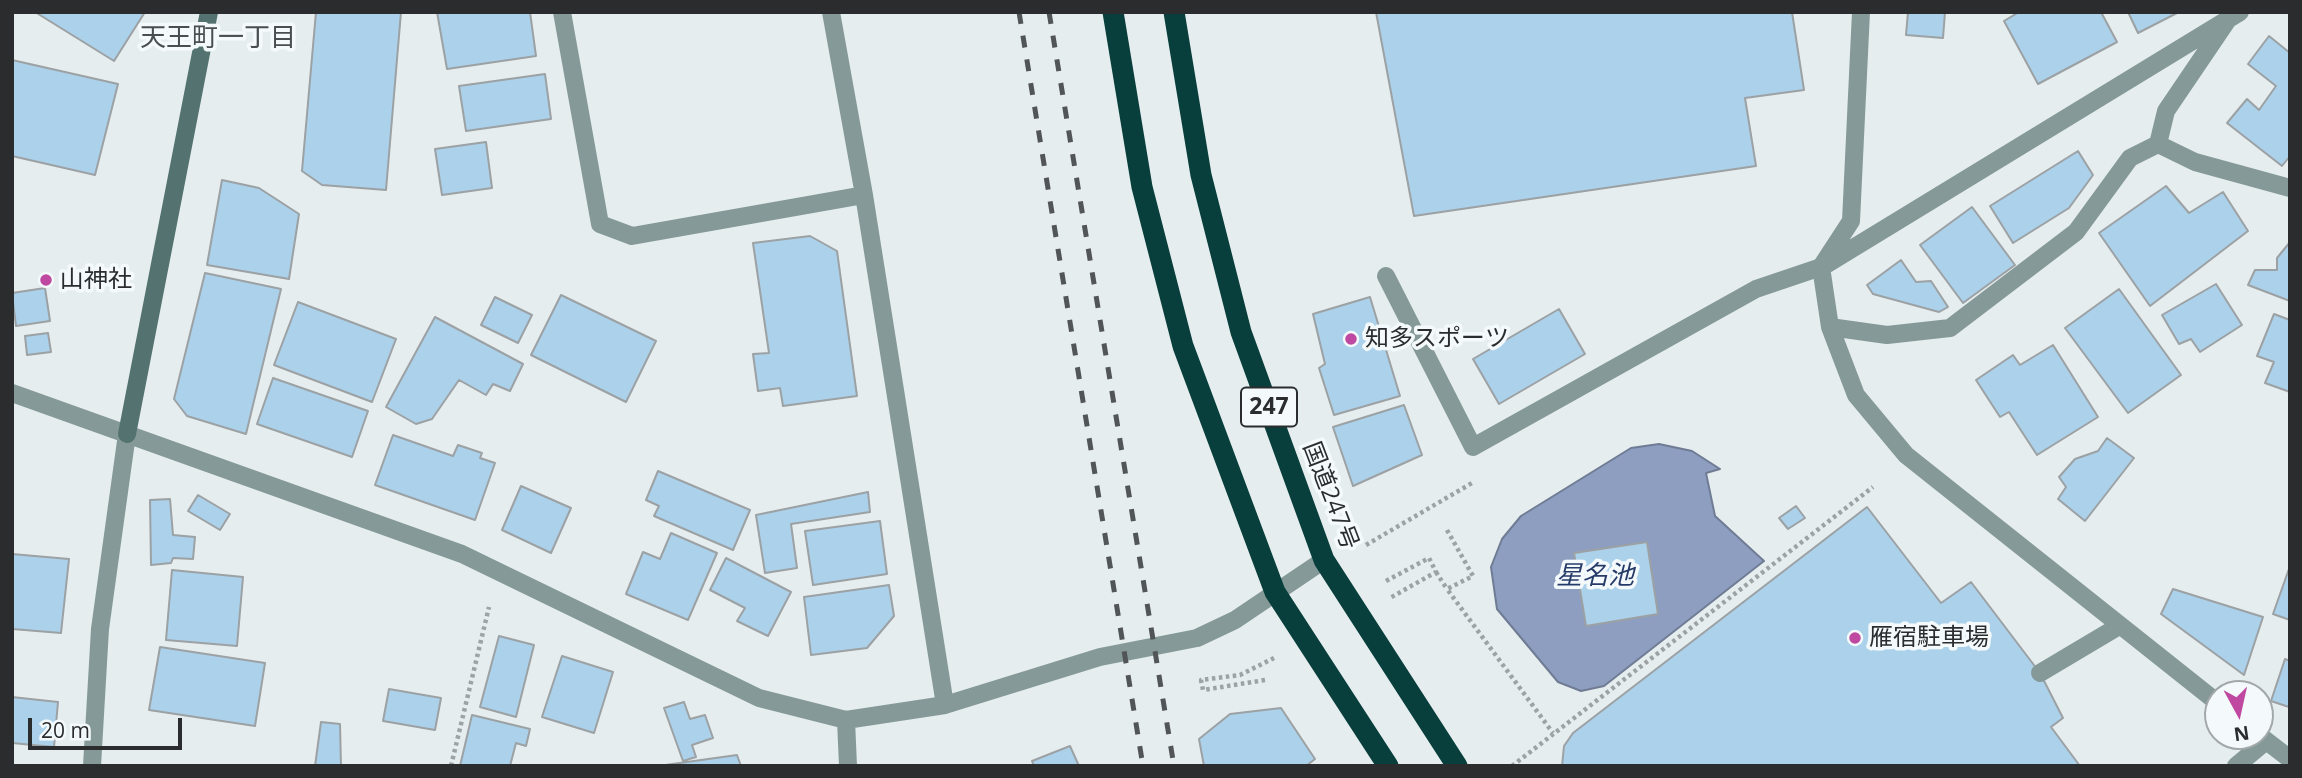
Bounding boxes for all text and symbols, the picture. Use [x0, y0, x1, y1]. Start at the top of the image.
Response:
district label: 天王町一丁目 [140, 23, 296, 55]
place label: 山神社 [60, 266, 132, 294]
marker: 山神社 [38, 272, 54, 288]
place label: 知多スポーツ [1365, 325, 1509, 353]
marker: 知多スポーツ [1343, 331, 1359, 347]
road number: 247 [1241, 388, 1297, 426]
street label: 国道247号 [1296, 438, 1364, 554]
water label: 星名池 [1556, 561, 1634, 593]
place label: 雁宿駐車場 [1869, 624, 1989, 652]
marker: 雁宿駐車場 [1847, 630, 1863, 646]
north arrow [2204, 680, 2274, 750]
scale bar [32, 704, 186, 748]
text: 20 m [41, 716, 90, 744]
text: N [2232, 720, 2251, 748]

